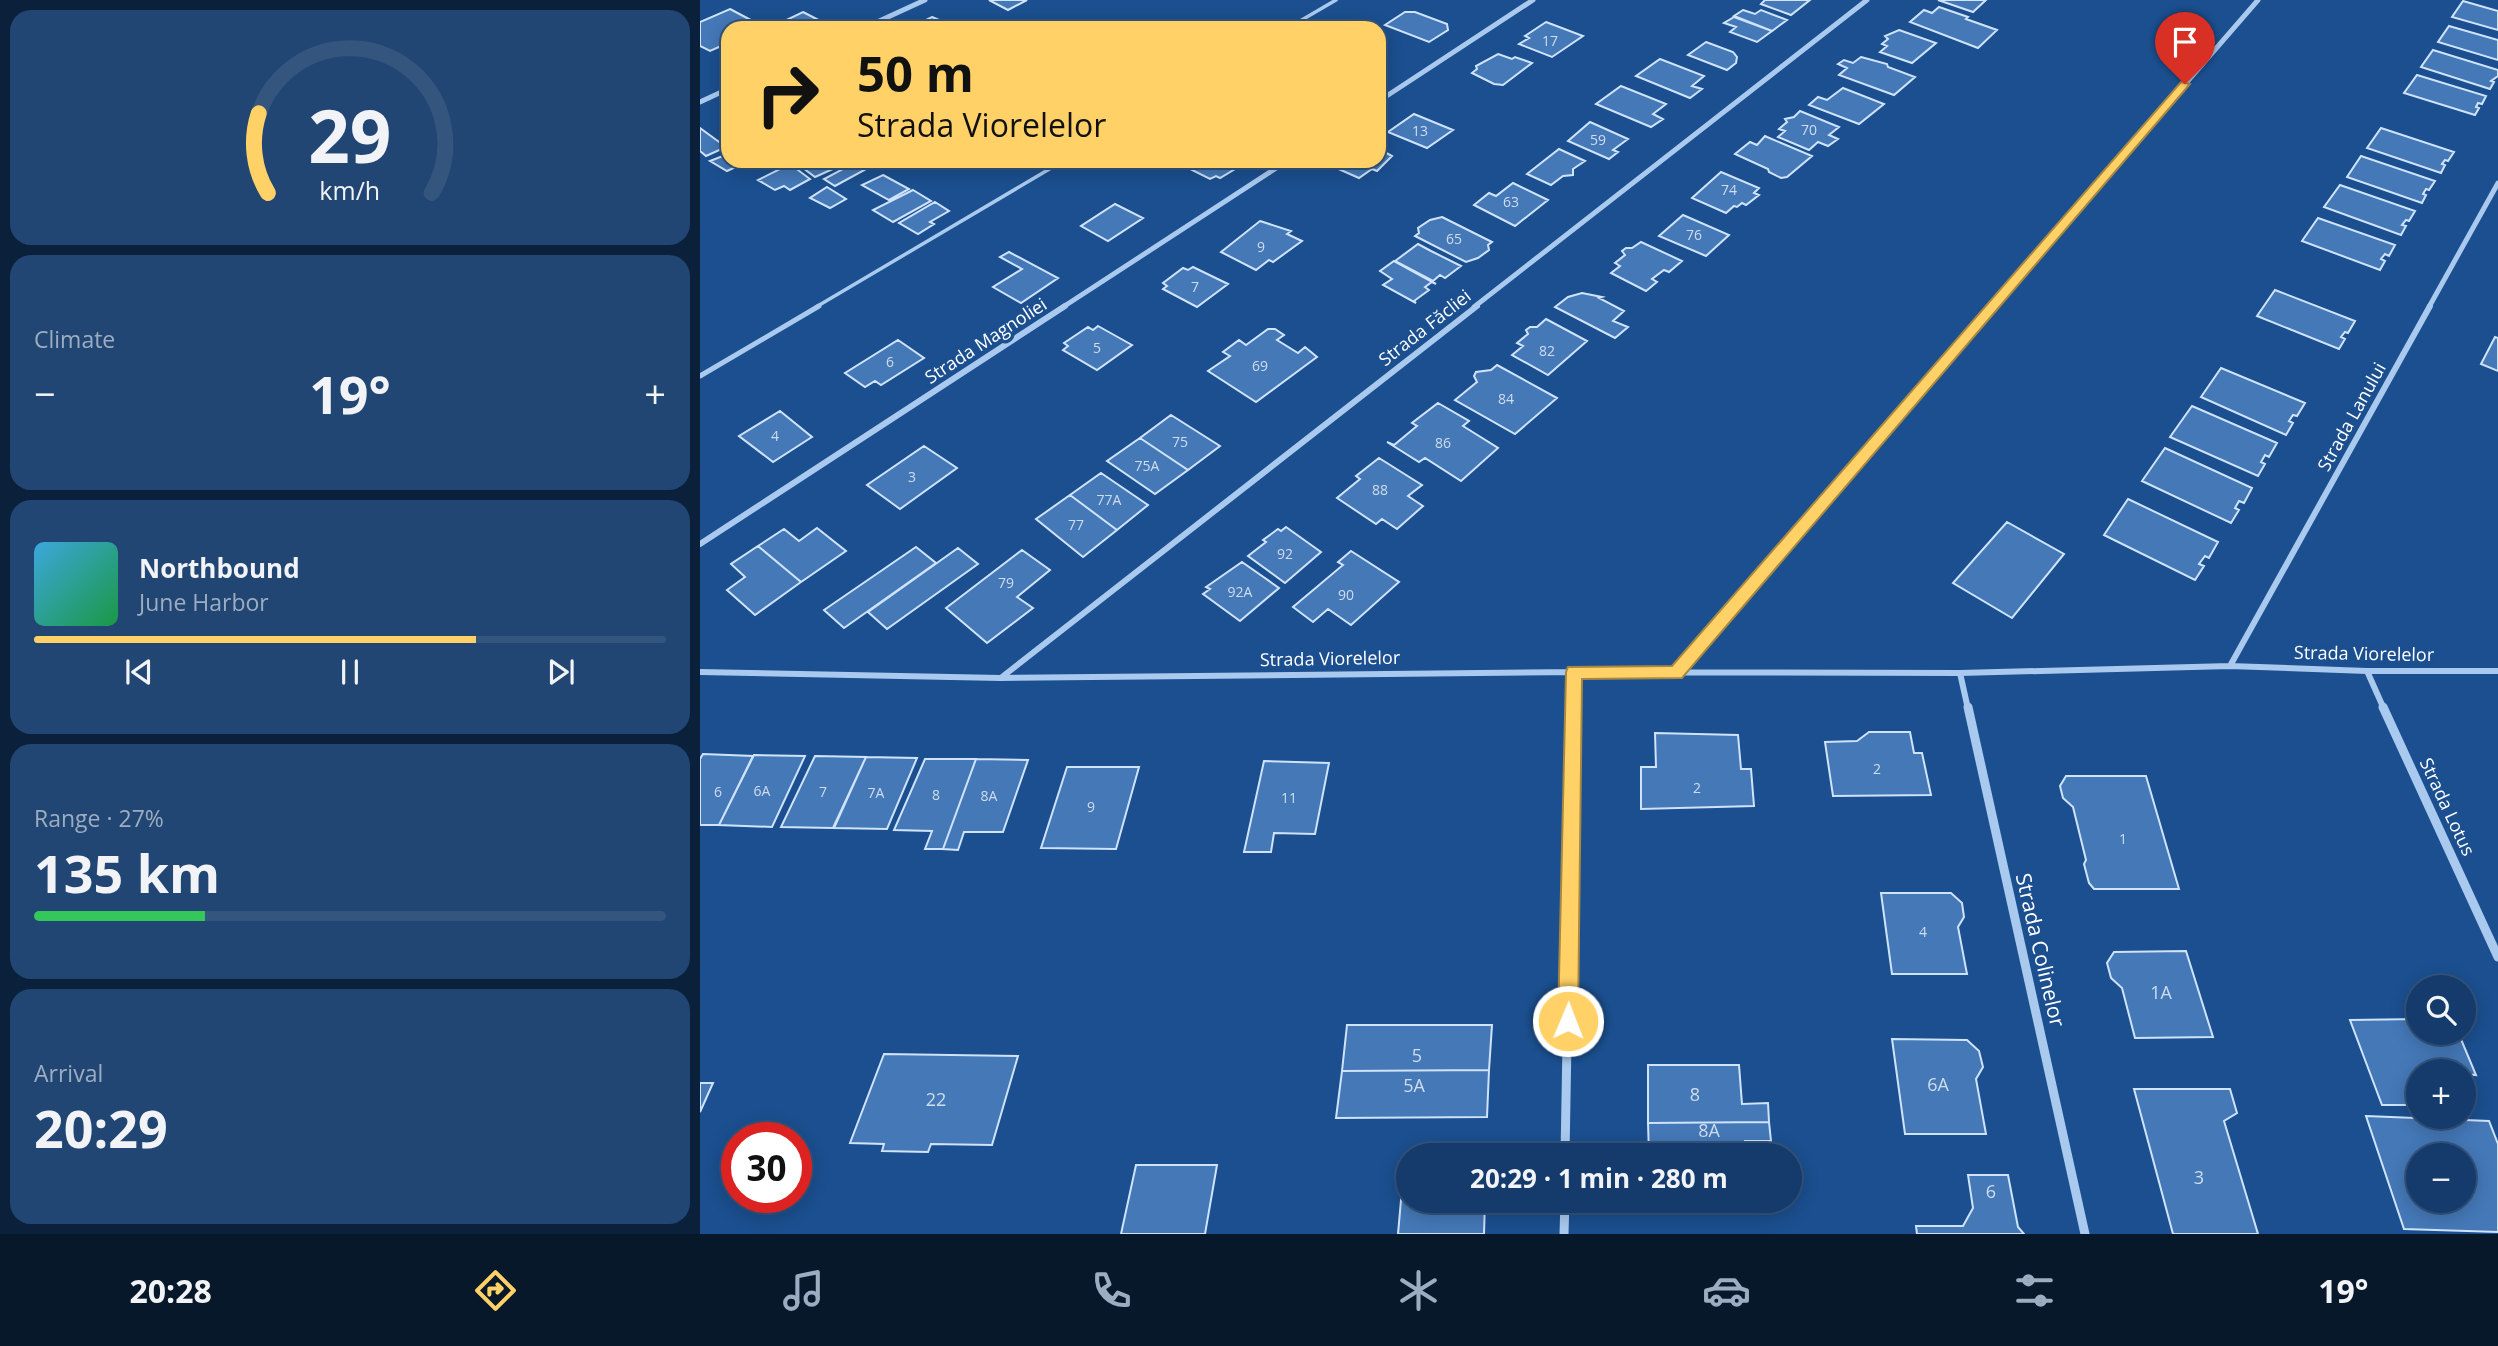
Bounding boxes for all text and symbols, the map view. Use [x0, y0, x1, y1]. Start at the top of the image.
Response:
pin [2155, 12.0, 2215, 84]
icon: arrive [2166, 23, 2204, 61]
house number: 17 [1542, 31, 1558, 50]
text: 50 m [857, 40, 974, 106]
icon: right [742, 49, 833, 140]
text: 29 [308, 86, 392, 185]
text: Strada Viorelelor [857, 103, 1106, 146]
house number: 70 [1801, 120, 1817, 139]
house number: 13 [1412, 121, 1428, 140]
house number: 59 [1590, 130, 1606, 149]
text: km/h [320, 173, 380, 207]
house number: 74 [1721, 180, 1737, 199]
house number: 63 [1503, 192, 1519, 211]
house number: 76 [1686, 225, 1702, 244]
house number: 65 [1446, 229, 1462, 248]
house number: 9 [1257, 237, 1265, 256]
house number: 7 [1191, 277, 1199, 296]
street label: Strada Făcliei [1373, 284, 1476, 371]
street label: Strada Magnoliei [920, 292, 1051, 389]
text: Climate [34, 323, 115, 355]
house number: 5 [1093, 338, 1101, 357]
house number: 82 [1539, 341, 1555, 360]
house number: 6 [886, 352, 894, 371]
house number: 69 [1252, 356, 1268, 375]
text: 19° [309, 358, 391, 429]
street label: Strada Lanului [2311, 358, 2391, 475]
text: − [34, 367, 56, 419]
text: + [644, 367, 666, 419]
house number: 84 [1498, 389, 1514, 408]
house number: 4 [771, 426, 779, 445]
house number: 75 [1172, 432, 1188, 451]
house number: 86 [1435, 433, 1451, 452]
house number: 75A [1135, 456, 1160, 475]
house number: 3 [908, 467, 916, 486]
house number: 88 [1372, 480, 1388, 499]
house number: 77A [1097, 490, 1122, 509]
house number: 77 [1068, 515, 1084, 534]
house number: 92 [1277, 544, 1293, 563]
text: Northbound [139, 550, 300, 586]
house number: 79 [998, 573, 1014, 592]
house number: 92A [1228, 582, 1253, 601]
house number: 90 [1338, 585, 1354, 604]
text: June Harbor [139, 586, 269, 618]
street label: Strada Viorelelor [2294, 640, 2435, 666]
street label: Strada Viorelelor [1260, 645, 1401, 671]
icon: previous [120, 653, 158, 691]
icon: pause [331, 653, 369, 691]
icon: next [542, 653, 580, 691]
street label: Strada Lotus [2415, 754, 2481, 859]
house number: 2 [1873, 759, 1881, 778]
house number: 2 [1693, 778, 1701, 797]
house number: 6A [754, 781, 771, 800]
house number: 6 [714, 782, 722, 801]
house number: 7 [819, 782, 827, 801]
house number: 7A [868, 783, 885, 802]
house number: 8 [932, 785, 940, 804]
house number: 8A [981, 786, 998, 805]
house number: 11 [1281, 788, 1297, 807]
house number: 9 [1087, 797, 1095, 816]
text: Range · 27% [34, 802, 164, 834]
house number: 1 [2119, 829, 2127, 848]
text: 135 km [34, 837, 220, 908]
street label: Strada Colinelor [2010, 870, 2072, 1030]
house number: 4 [1919, 922, 1927, 941]
map controls [2406, 975, 2476, 1213]
button: search [2406, 975, 2476, 1045]
house number: 1A [2150, 980, 2172, 1004]
position arrow [1531, 984, 1605, 1058]
house number: 5 [1412, 1043, 1422, 1067]
text: Arrival [34, 1057, 103, 1089]
button: + [2406, 1059, 2476, 1129]
house number: 6A [1927, 1072, 1949, 1096]
house number: 5A [1403, 1073, 1425, 1097]
house number: 8 [1690, 1082, 1700, 1106]
house number: 22 [926, 1087, 946, 1111]
text: 20:29 [34, 1092, 168, 1163]
house number: 8A [1698, 1118, 1720, 1142]
speed limit sign: 30 [721, 1122, 812, 1213]
button: − [2406, 1143, 2476, 1213]
text: 20:29 · 1 min · 280 m [1470, 1160, 1728, 1196]
house number: 3 [2194, 1165, 2204, 1189]
house number: 6 [1986, 1179, 1996, 1203]
icon: directions [471, 1266, 520, 1315]
icon: music [779, 1266, 828, 1315]
icon: phone [1087, 1266, 1136, 1315]
icon: climate [1394, 1266, 1443, 1315]
icon: car [1702, 1266, 1751, 1315]
icon: filters [2010, 1266, 2059, 1315]
text: 20:28 [129, 1269, 212, 1312]
text: 19° [2318, 1269, 2369, 1312]

